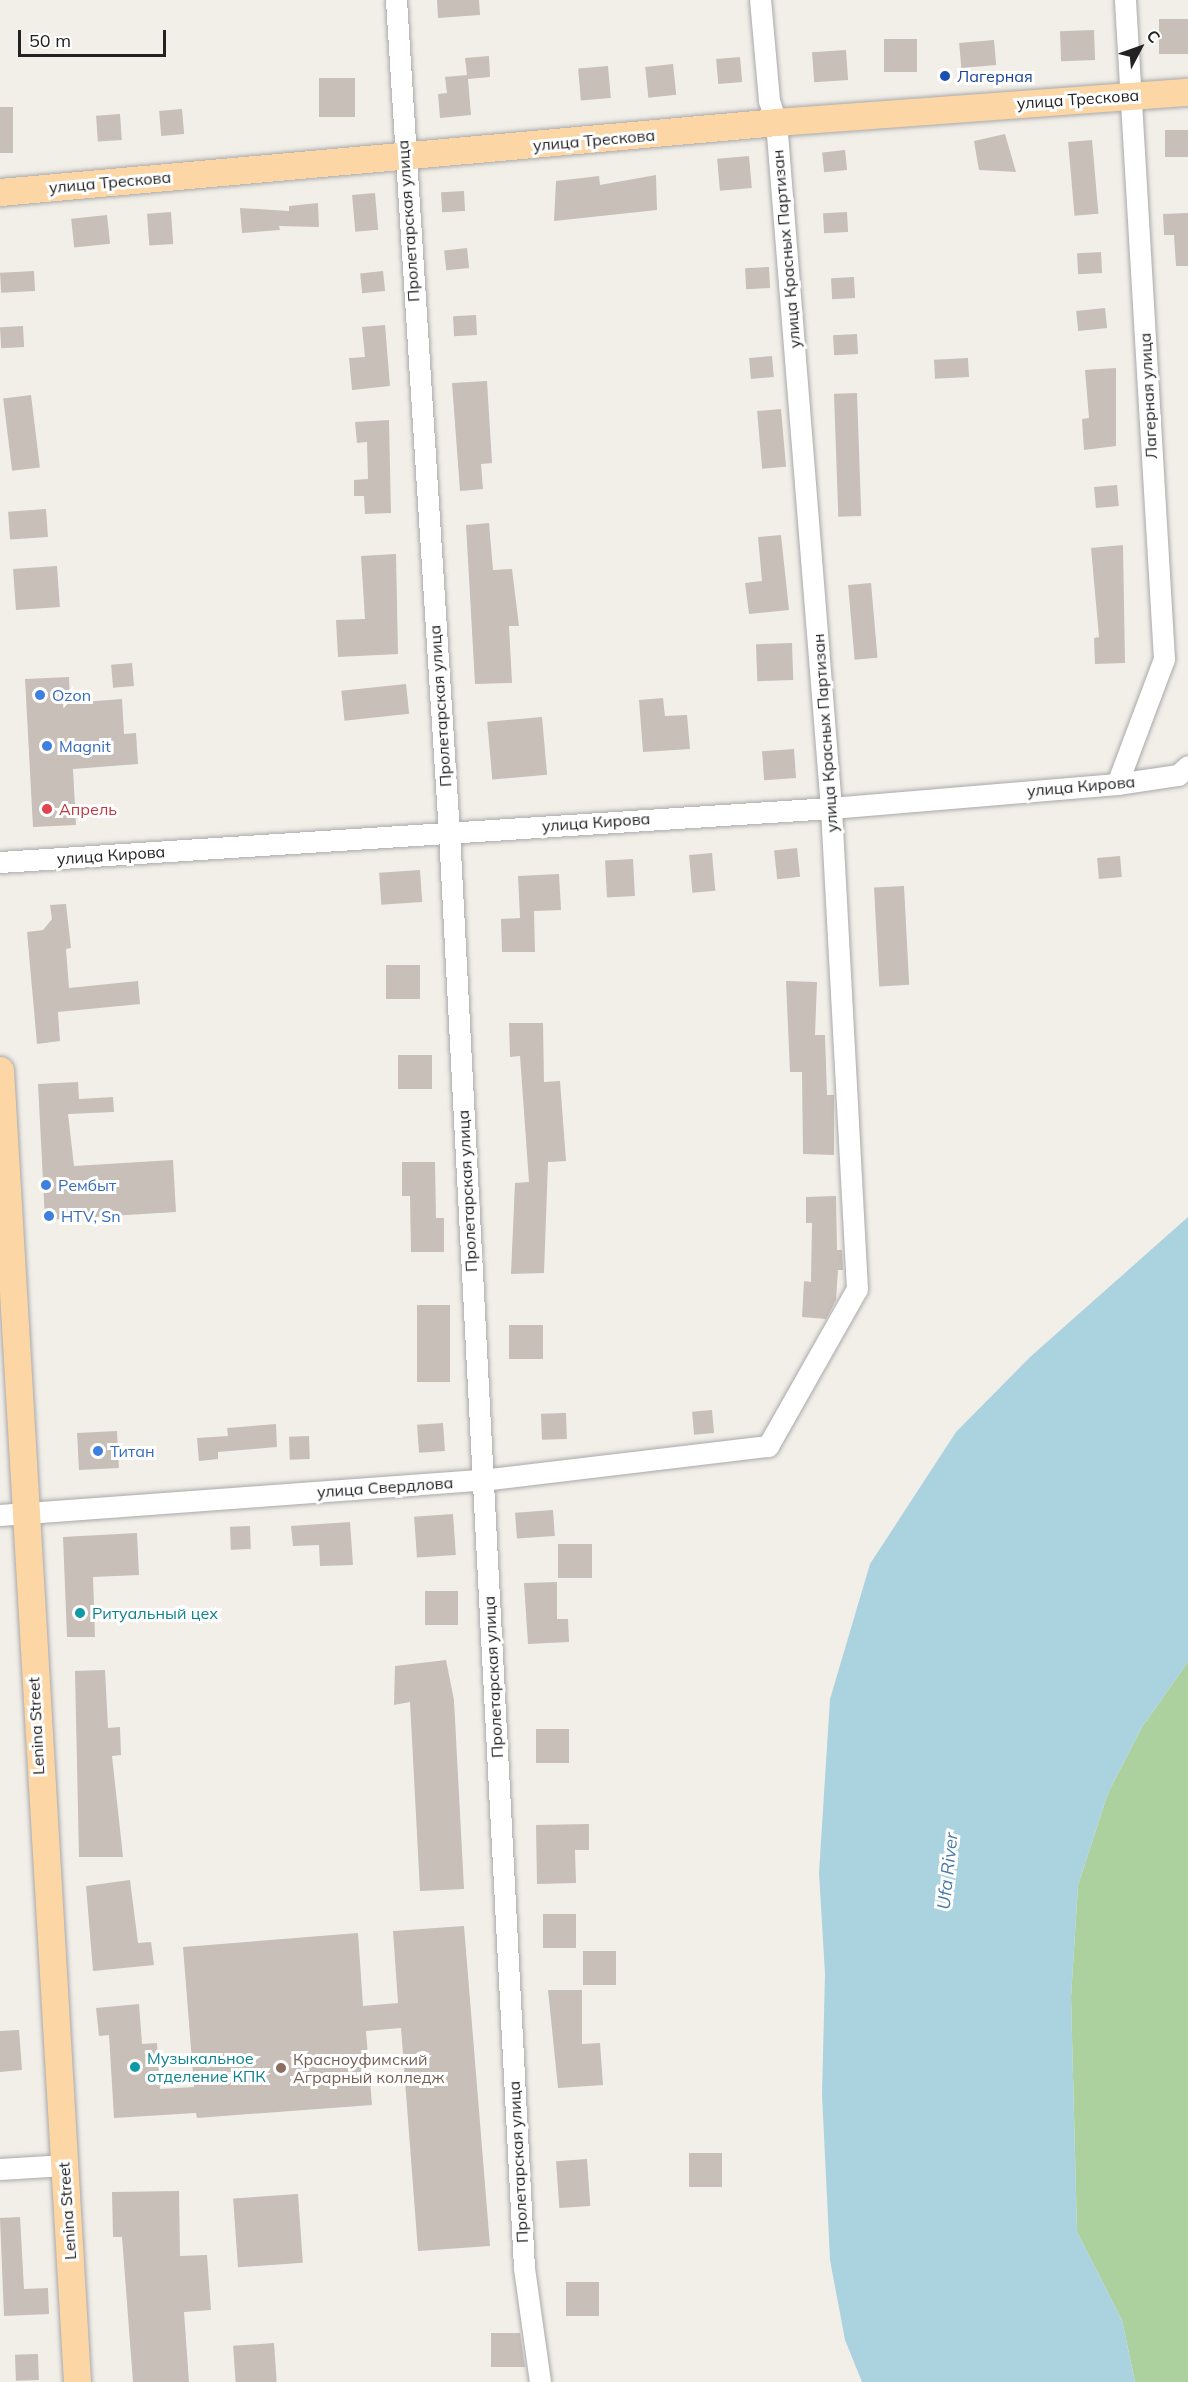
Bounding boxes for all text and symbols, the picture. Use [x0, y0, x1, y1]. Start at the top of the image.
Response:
scale bar [21, 18, 170, 56]
north arrow [1110, 18, 1170, 78]
text: С [1142, 25, 1165, 47]
text: 50 m [29, 29, 71, 52]
place label: Лагерная [957, 66, 1033, 86]
marker: Лагерная [938, 69, 952, 83]
street label: улица Трескова [1016, 85, 1140, 113]
street label: улица Трескова [532, 125, 656, 155]
street label: Пролетарская улица [393, 139, 423, 303]
street label: улица Красных Партизан [768, 149, 804, 349]
street label: улица Трескова [48, 167, 172, 197]
street label: Лагерная улица [1135, 332, 1161, 460]
street label: Пролетарская улица [425, 624, 455, 788]
street label: улица Красных Партизан [808, 633, 842, 833]
place label: Ozon [52, 685, 91, 705]
marker: Ozon [33, 688, 47, 702]
place label: Magnit [59, 736, 111, 756]
marker: Magnit [40, 739, 54, 753]
street label: улица Кирова [1026, 772, 1136, 800]
place label: Апрель [59, 799, 117, 819]
marker: Апрель [40, 802, 54, 816]
street label: улица Кирова [541, 809, 651, 835]
street label: улица Кирова [56, 842, 166, 868]
street label: Пролетарская улица [453, 1109, 481, 1273]
place label: Рембыт [58, 1175, 116, 1195]
marker: Рембыт [39, 1178, 53, 1192]
place label: HTV, Sn [61, 1206, 121, 1226]
marker: HTV, Sn [42, 1209, 56, 1223]
place label: Титан [110, 1441, 155, 1461]
marker: Титан [91, 1444, 105, 1458]
street label: улица Свердлова [316, 1473, 454, 1501]
street label: Пролетарская улица [479, 1595, 507, 1759]
place label: Ритуальный цех [92, 1603, 218, 1623]
marker: Ритуальный цех [73, 1606, 87, 1620]
street label: Lenina Street [24, 1677, 48, 1775]
water label: Ufa River [933, 1832, 963, 1910]
place label: Музыкальное отделение КПК [147, 2048, 266, 2086]
place label: Красноуфимский Аграрный колледж [293, 2049, 444, 2087]
marker: Музыкальное отделение КПК [128, 2060, 142, 2074]
marker: Красноуфимский Аграрный колледж [274, 2061, 288, 2075]
street label: Пролетарская улица [504, 2080, 532, 2244]
street label: Lenina Street [54, 2161, 80, 2261]

